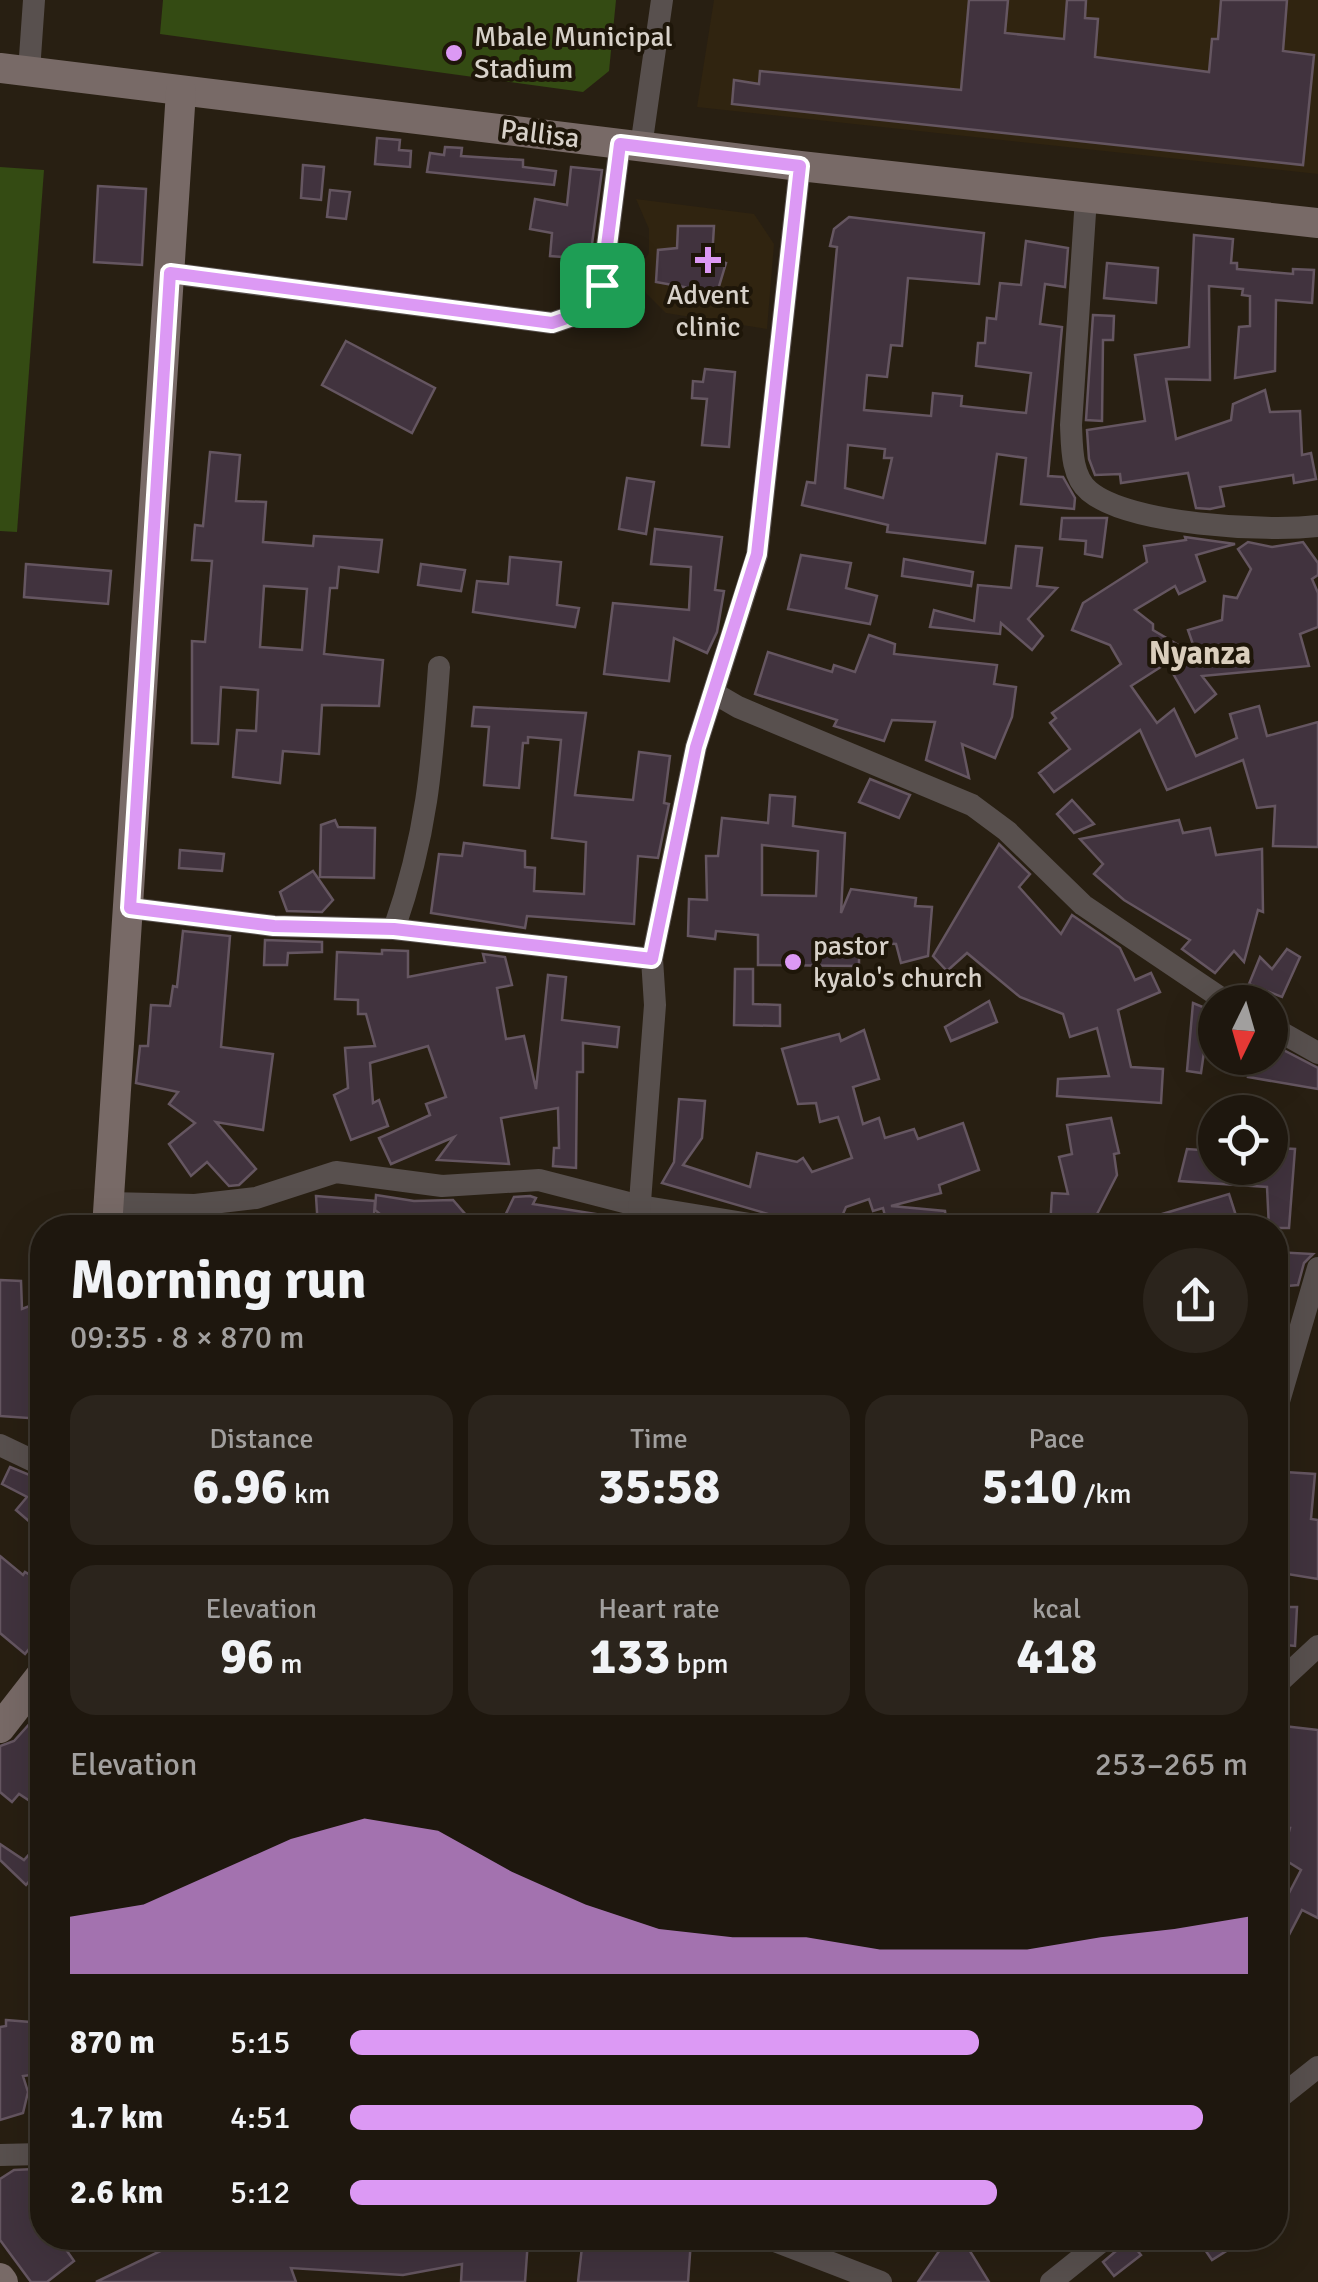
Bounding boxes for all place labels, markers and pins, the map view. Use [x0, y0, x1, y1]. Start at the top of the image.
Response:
place label: Mbale Municipal Stadium [474, 20, 673, 86]
marker: Mbale Municipal Stadium [443, 42, 465, 64]
pin [560, 243, 645, 328]
marker: Advent clinic [695, 247, 721, 273]
place label: Advent clinic [666, 278, 750, 344]
place label: pastor kyalo's church [813, 929, 983, 995]
marker: pastor kyalo's church [782, 951, 804, 973]

